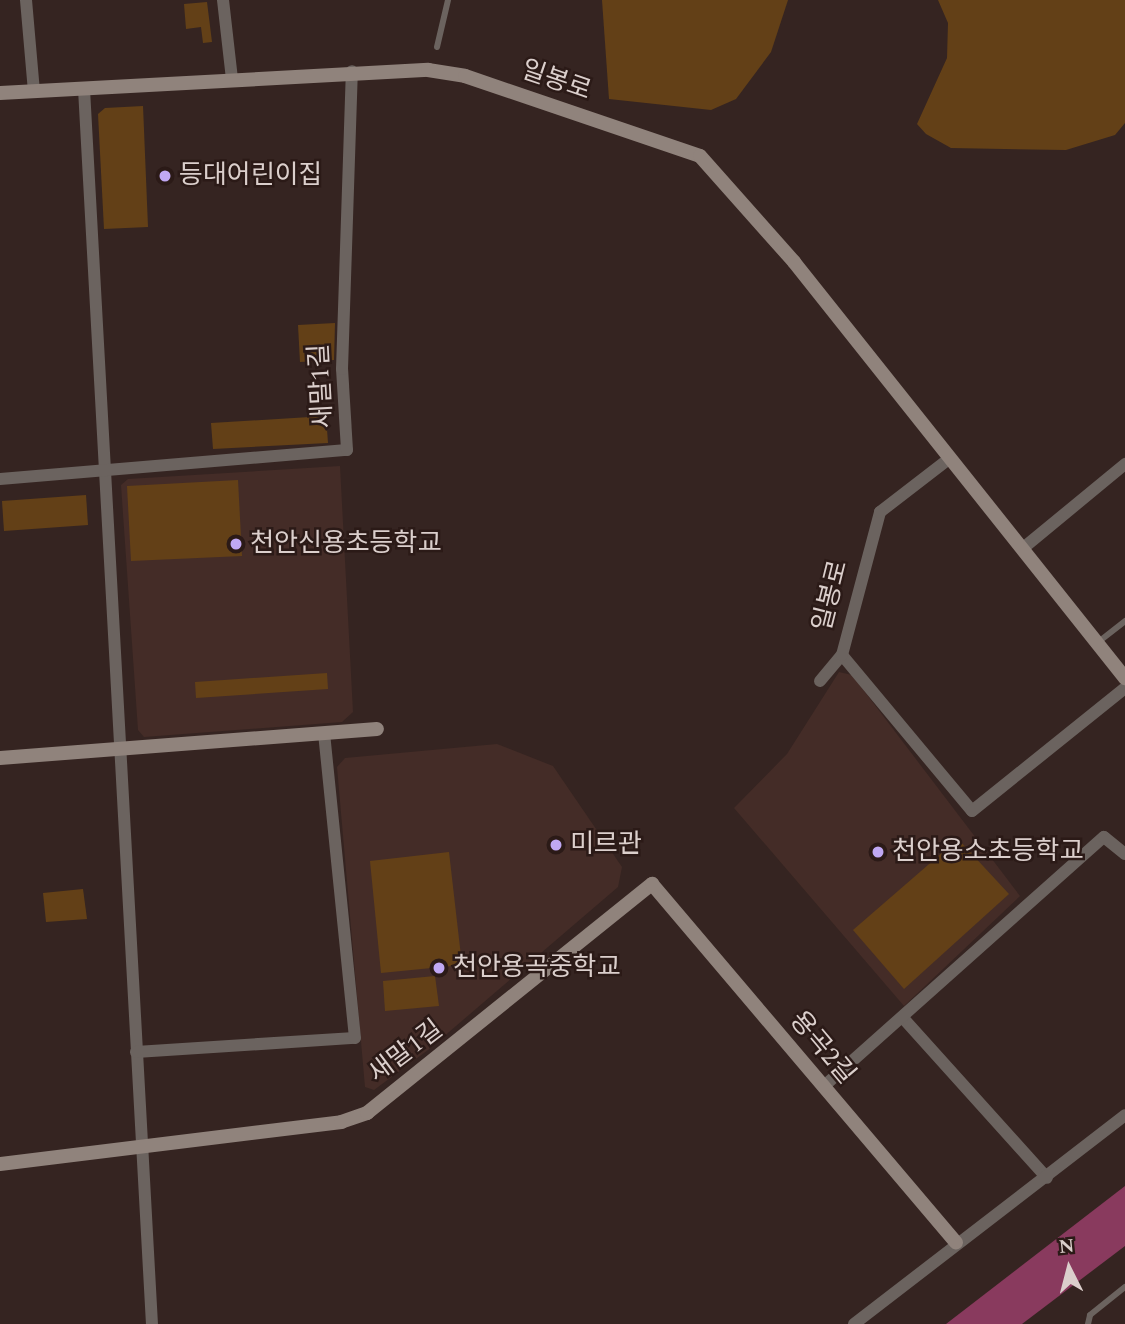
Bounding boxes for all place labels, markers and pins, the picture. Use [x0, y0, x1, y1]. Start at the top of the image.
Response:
place label: 등대어린이집 [179, 160, 323, 192]
marker: 등대어린이집 [157, 168, 173, 184]
place label: 천안신용초등학교 [250, 528, 441, 560]
marker: 천안신용초등학교 [228, 536, 244, 552]
place label: 미르관 [570, 829, 642, 861]
place label: 천안용소초등학교 [892, 836, 1083, 868]
marker: 미르관 [548, 837, 564, 853]
marker: 천안용소초등학교 [870, 844, 886, 860]
place label: 천안용곡중학교 [453, 952, 620, 984]
marker: 천안용곡중학교 [431, 960, 447, 976]

